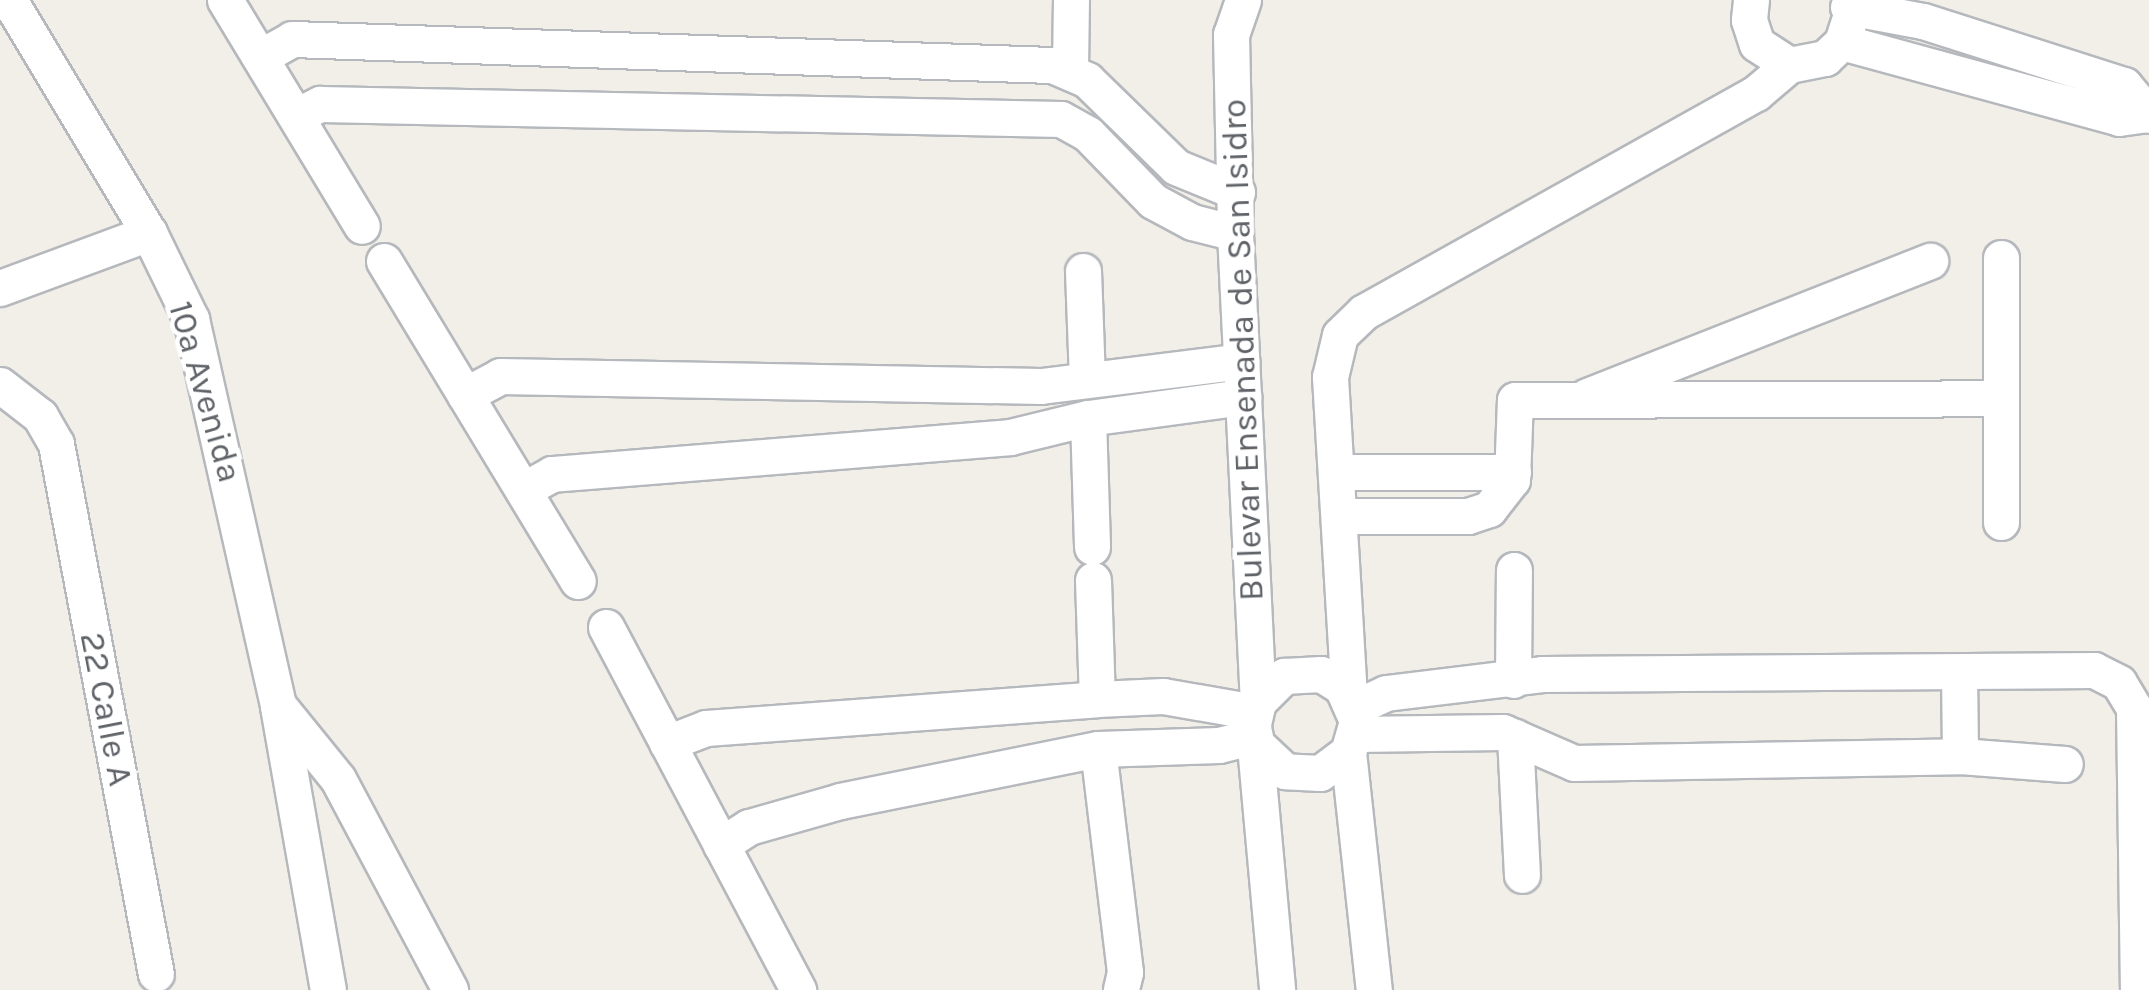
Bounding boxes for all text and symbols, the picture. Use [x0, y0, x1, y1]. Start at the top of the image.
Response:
street label: Bulevar Ensenada de San Isidro [1213, 98, 1273, 602]
street label: 10a Avenida [159, 297, 251, 487]
street label: 22 Calle A [71, 629, 141, 789]

